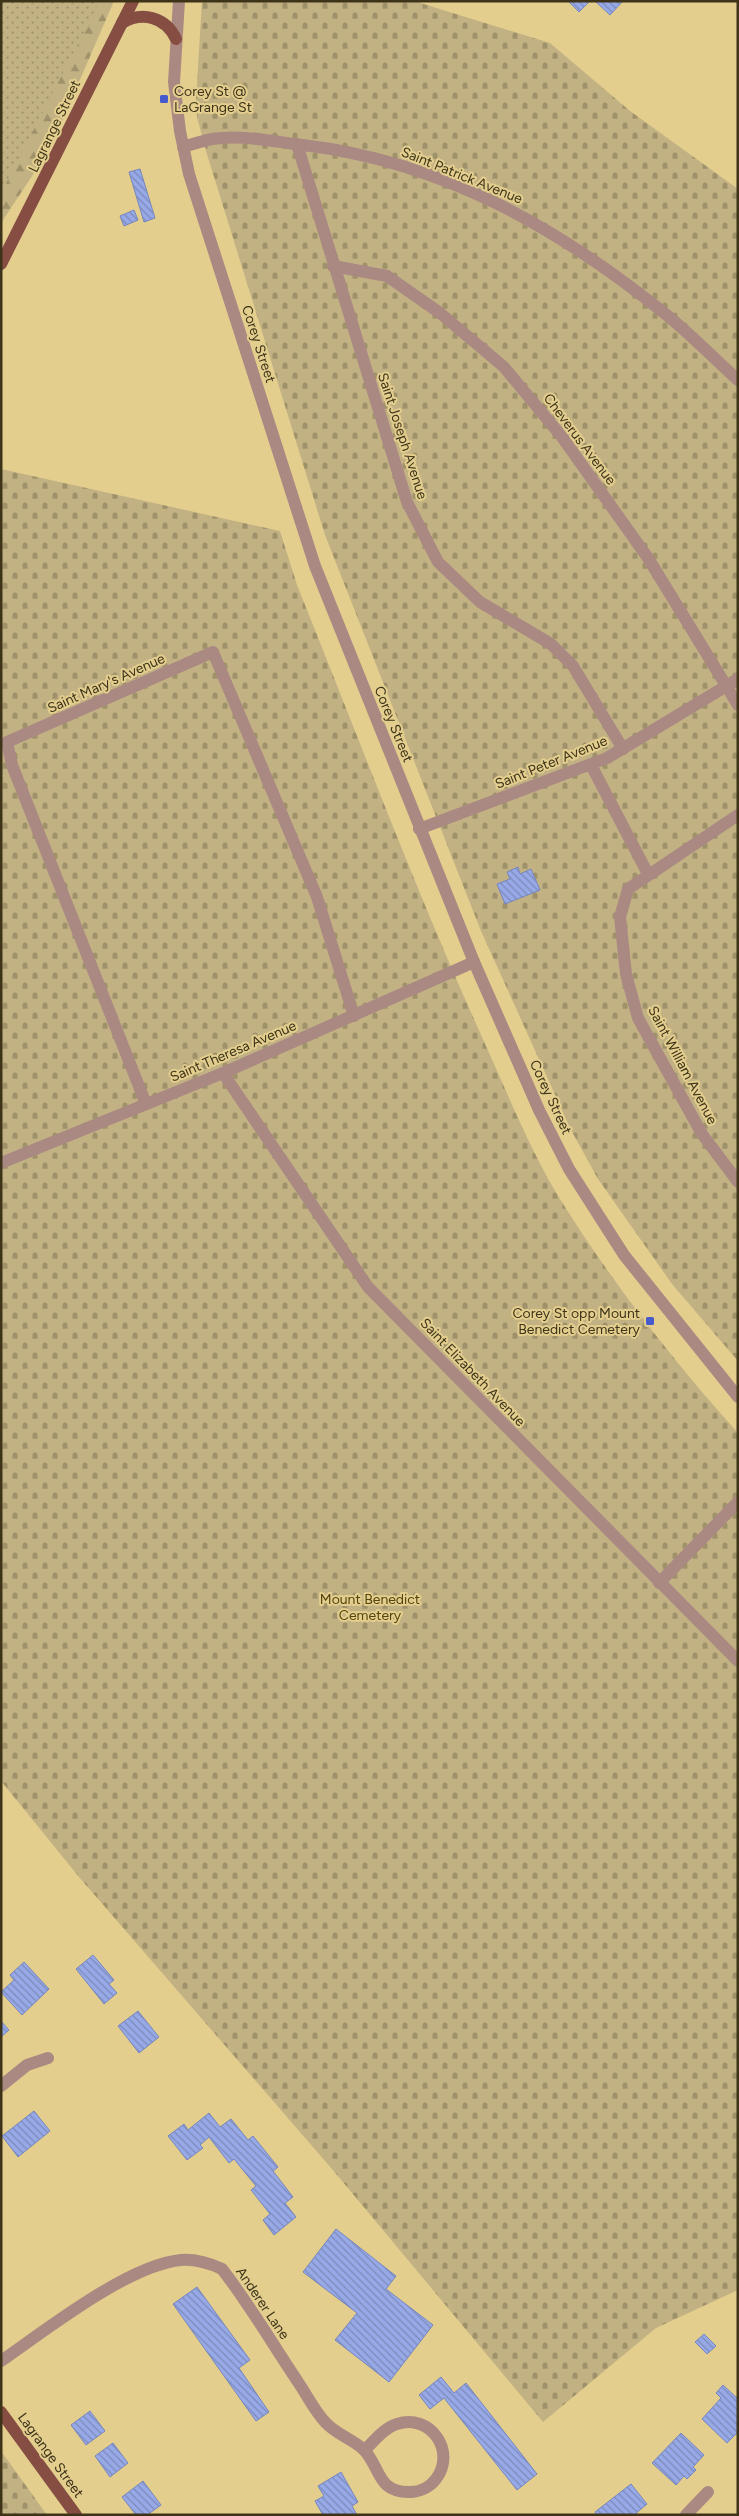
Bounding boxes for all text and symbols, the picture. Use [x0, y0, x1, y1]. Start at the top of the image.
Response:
street label: Lagrange Street [25, 77, 84, 175]
place label: Corey St @ LaGrange St [174, 83, 252, 116]
marker: Corey St @ LaGrange St [158, 93, 170, 105]
street label: Saint Patrick Avenue [399, 143, 525, 208]
street label: Corey Street [238, 303, 279, 385]
street label: Saint Joseph Avenue [374, 371, 431, 502]
street label: Cheverus Avenue [540, 390, 620, 489]
street label: Saint Mary's Avenue [45, 650, 168, 717]
street label: Corey Street [371, 684, 416, 765]
street label: Saint Peter Avenue [493, 732, 610, 793]
street label: Saint William Avenue [644, 1003, 721, 1128]
street label: Saint Theresa Avenue [167, 1017, 299, 1086]
street label: Corey Street [526, 1057, 575, 1137]
place label: Corey St opp Mount Benedict Cemetery [512, 1305, 641, 1338]
street label: Saint Elizabeth Avenue [417, 1315, 529, 1430]
marker: Corey St opp Mount Benedict Cemetery [644, 1315, 656, 1327]
park label: Mount Benedict Cemetery [320, 1591, 420, 1624]
street label: Anderer Lane [232, 2264, 293, 2343]
street label: Lagrange Street [14, 2410, 87, 2501]

